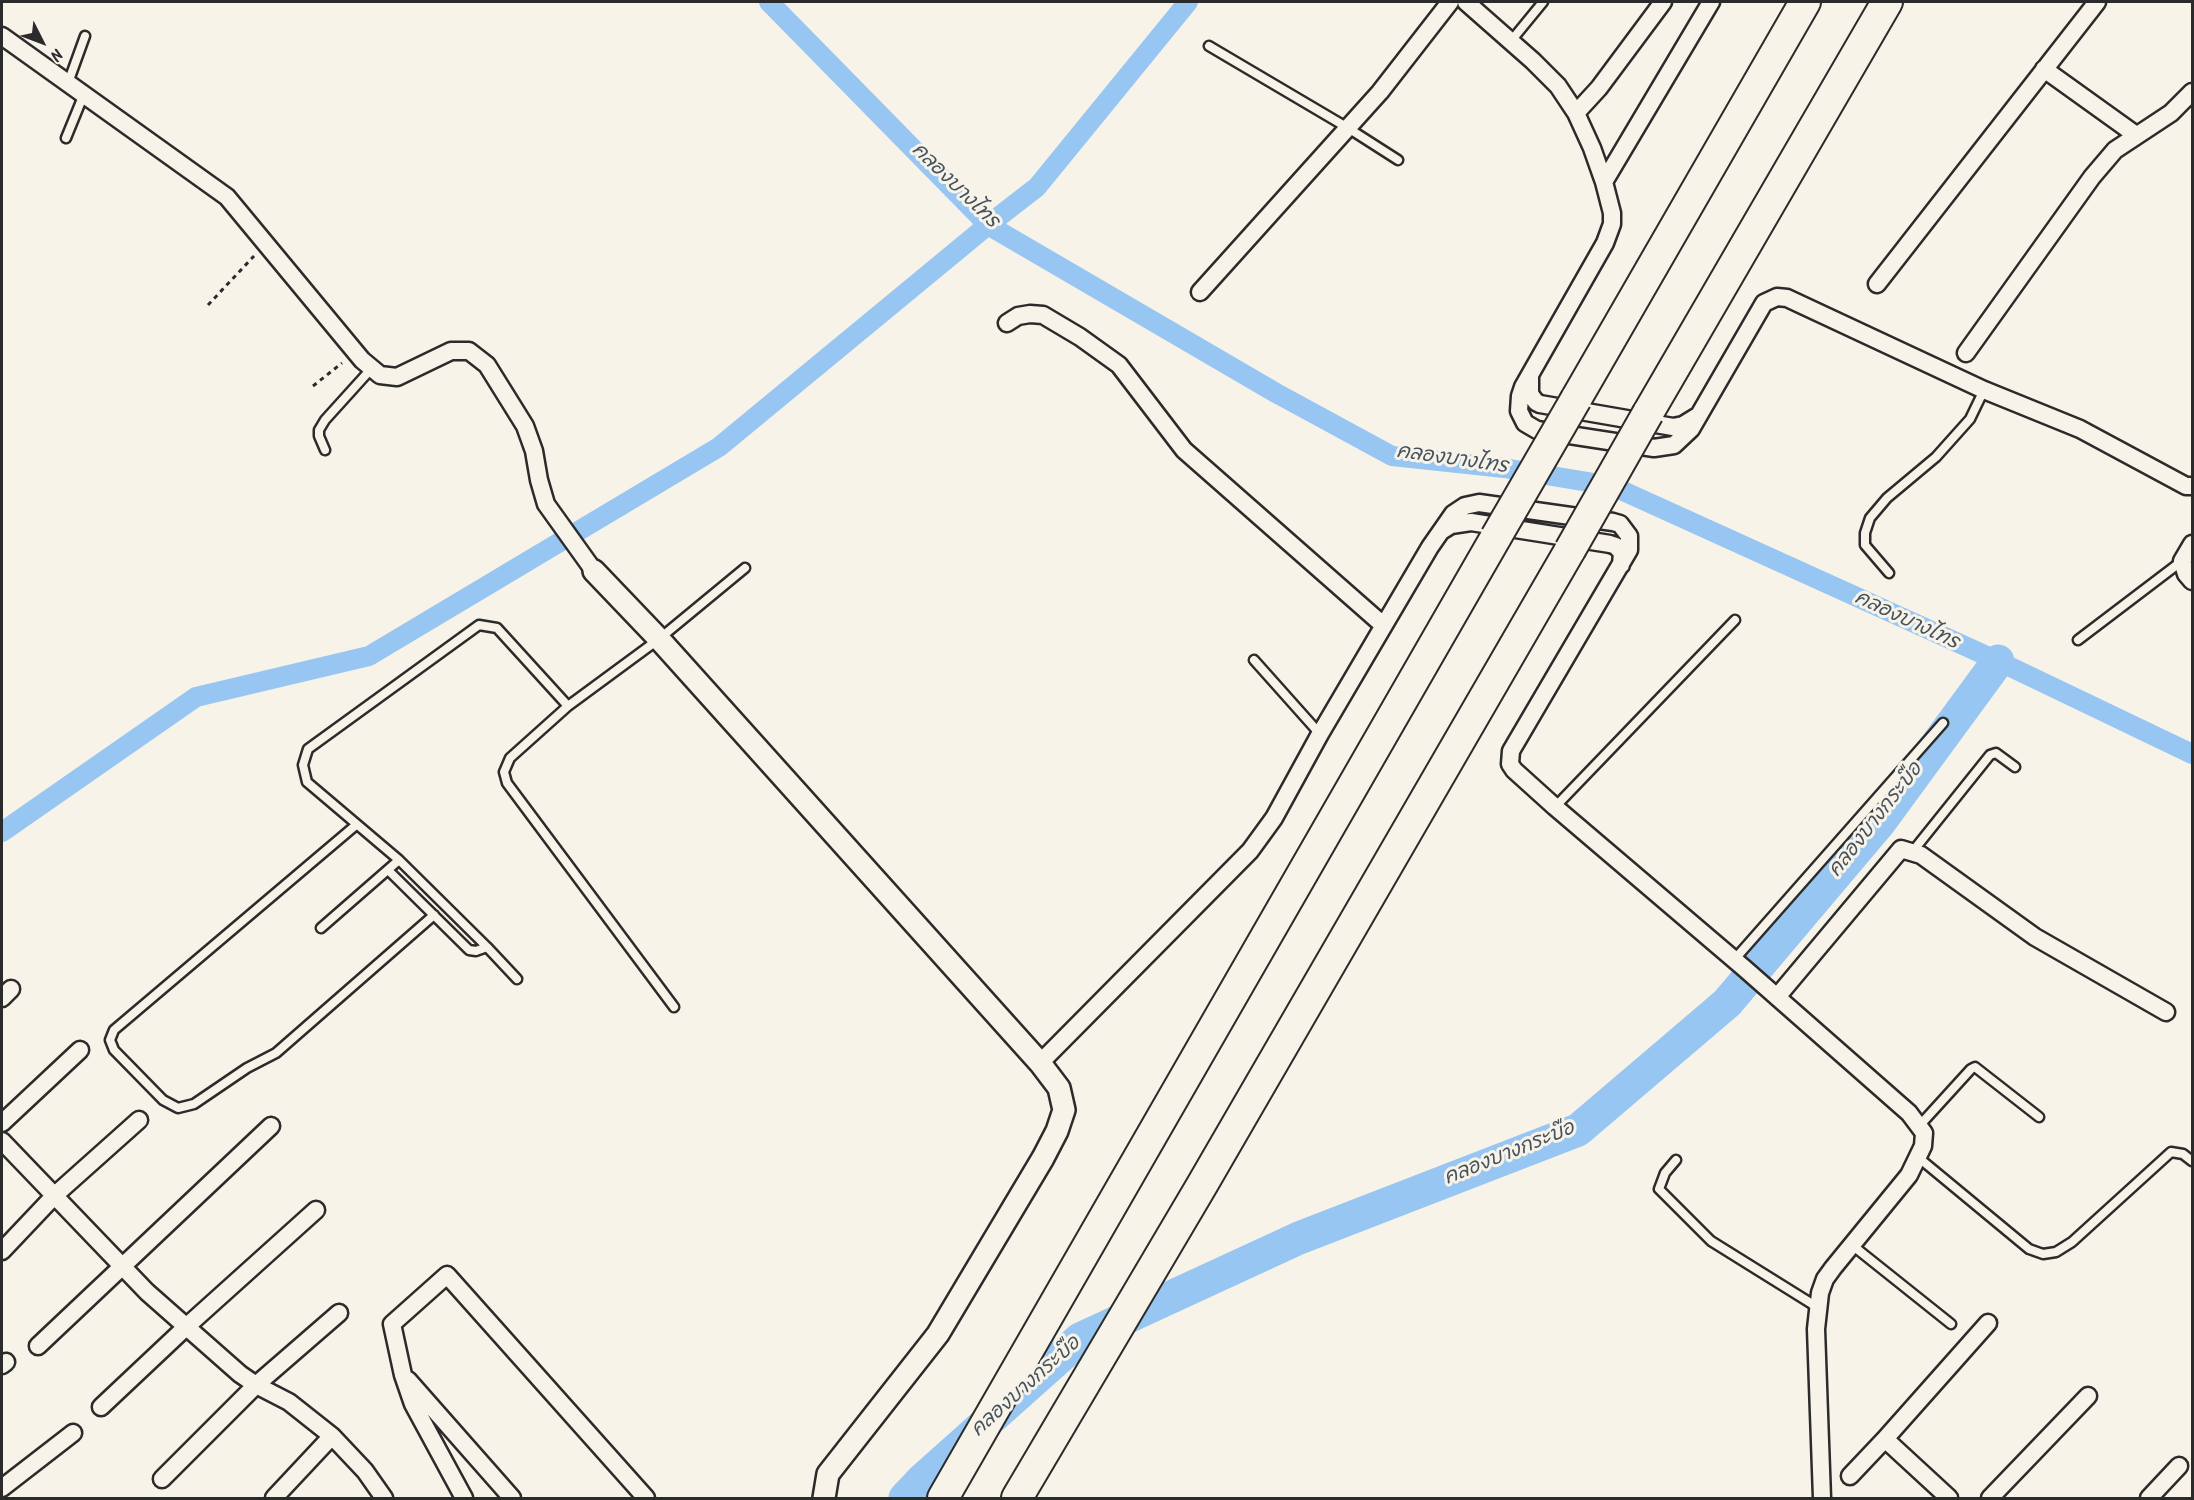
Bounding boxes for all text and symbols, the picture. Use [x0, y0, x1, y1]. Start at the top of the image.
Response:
north arrow [12, 12, 72, 72]
text: N [43, 42, 68, 66]
water label: คลองบางไทร [905, 139, 1003, 235]
water label: คลองบางไทร [1395, 441, 1509, 481]
water label: คลองบางไทร [1850, 587, 1962, 657]
water label: คลองบางกระบือ [1825, 759, 1929, 883]
water label: คลองบางกระบือ [1441, 1118, 1579, 1192]
water label: คลองบางกระบือ [968, 1333, 1086, 1443]

